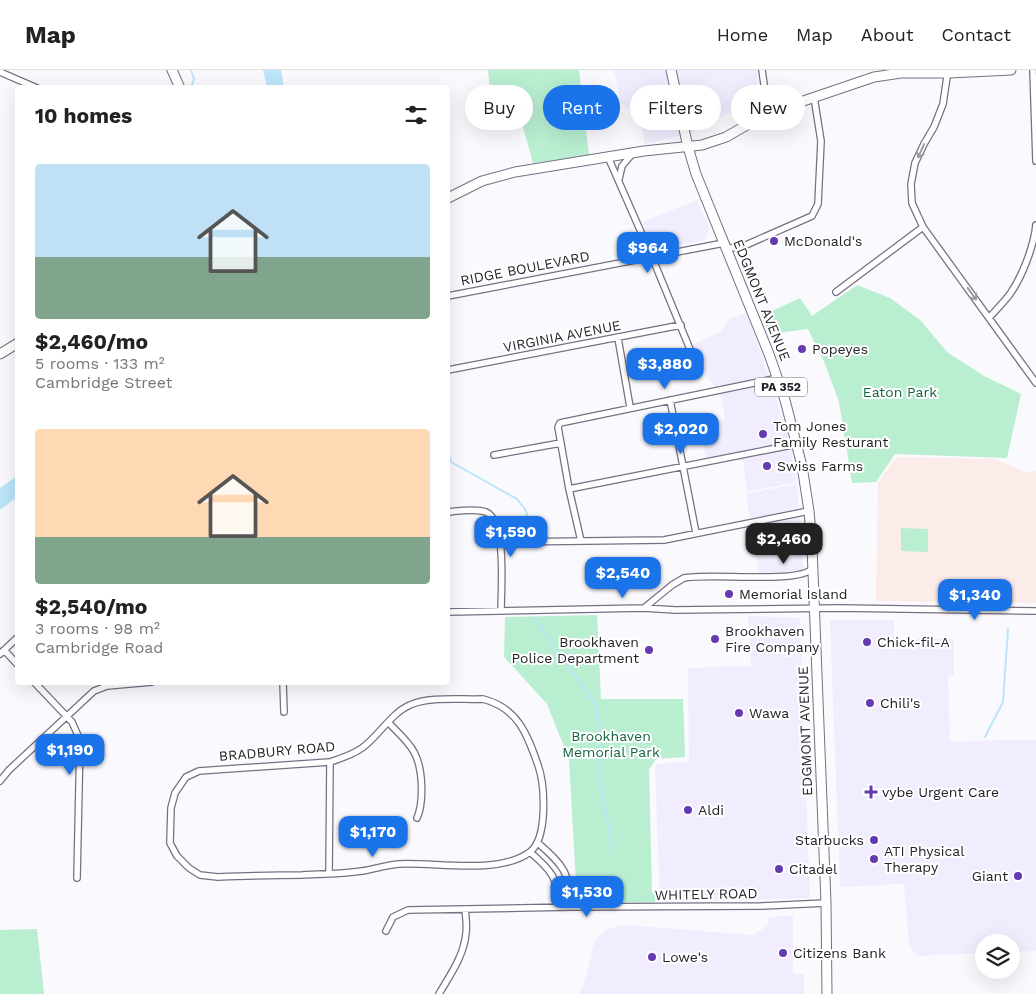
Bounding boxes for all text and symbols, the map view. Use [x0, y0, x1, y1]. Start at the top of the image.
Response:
text: Map [25, 21, 76, 49]
text: Home [717, 24, 768, 45]
text: Map [796, 24, 833, 45]
text: About [861, 24, 913, 45]
text: Contact [941, 24, 1011, 45]
chip: Buy [465, 85, 533, 130]
chip: Rent [543, 85, 620, 130]
chip: Filters [630, 85, 721, 130]
chip: New [731, 85, 805, 130]
icon: filters [402, 101, 430, 129]
text: 10 homes [35, 103, 132, 128]
one-way arrow [915, 143, 925, 158]
icon: home [188, 196, 278, 286]
pin: $964 [618, 232, 678, 274]
place label: McDonald's [784, 233, 862, 249]
marker: McDonald's [768, 235, 780, 247]
street label: EDGMONT AVENUE [730, 237, 794, 363]
text: $964 [628, 238, 668, 257]
street label: RIDGE BOULEVARD [459, 248, 591, 288]
one-way arrow [967, 287, 977, 301]
street label: VIRGINIA AVENUE [502, 317, 622, 355]
text: $2,460/mo [35, 329, 148, 354]
place label: Popeyes [812, 341, 868, 357]
marker: Popeyes [796, 343, 808, 355]
pin: $3,880 [624, 348, 706, 390]
text: 5 rooms · 133 m² [35, 354, 165, 373]
text: $3,880 [638, 354, 692, 373]
text: Cambridge Street [35, 373, 173, 392]
road number: PA 352 [755, 378, 807, 396]
park label: Eaton Park [863, 384, 937, 400]
pin: $2,020 [640, 412, 722, 455]
place label: Tom Jones Family Resturant [773, 418, 888, 450]
text: $2,020 [654, 419, 708, 438]
marker: Tom Jones Family Resturant [757, 428, 769, 440]
place label: Swiss Farms [777, 458, 863, 474]
marker: Swiss Farms [761, 460, 773, 472]
icon: home [188, 461, 278, 551]
pin: $1,590 [470, 516, 552, 558]
text: $1,590 [485, 522, 537, 541]
pin: $2,460 [743, 522, 825, 565]
text: $2,460 [757, 529, 811, 548]
pin: $2,540 [582, 556, 664, 599]
text: $2,540 [596, 563, 650, 582]
pin: $1,340 [934, 578, 1016, 621]
text: $1,340 [949, 585, 1001, 604]
place label: Memorial Island [739, 586, 848, 602]
marker: Memorial Island [723, 588, 735, 600]
text: $2,540/mo [35, 594, 147, 619]
text: 3 rooms · 98 m² [35, 619, 160, 638]
place label: Brookhaven Fire Company [725, 623, 820, 655]
marker: Brookhaven Fire Company [709, 633, 721, 645]
place label: Brookhaven Police Department [512, 634, 639, 666]
place label: Chick-fil-A [877, 634, 950, 650]
marker: Chick-fil-A [861, 636, 873, 648]
text: Cambridge Road [35, 638, 163, 657]
marker: Brookhaven Police Department [643, 644, 655, 656]
street label: EDGMONT AVENUE [795, 666, 815, 796]
place label: Chili's [880, 695, 920, 711]
marker: Chili's [864, 697, 876, 709]
place label: Wawa [749, 705, 789, 721]
marker: Wawa [733, 707, 745, 719]
park label: Brookhaven Memorial Park [562, 728, 660, 760]
pin: $1,190 [29, 734, 111, 776]
street label: BRADBURY ROAD [218, 738, 336, 764]
text: $1,190 [46, 740, 94, 759]
place label: vybe Urgent Care [882, 784, 999, 800]
marker: vybe Urgent Care [864, 785, 878, 799]
place label: Aldi [698, 802, 724, 818]
marker: Aldi [682, 804, 694, 816]
pin: $1,170 [332, 816, 414, 858]
text: $1,170 [350, 822, 396, 841]
place label: Starbucks [795, 832, 864, 848]
marker: Starbucks [868, 834, 880, 846]
place label: ATI Physical Therapy [884, 843, 965, 875]
marker: ATI Physical Therapy [868, 853, 880, 865]
place label: Citadel [789, 861, 838, 877]
marker: Citadel [773, 863, 785, 875]
place label: Giant [972, 868, 1008, 884]
marker: Giant [1012, 870, 1024, 882]
pin: $1,530 [546, 876, 628, 918]
text: $1,530 [562, 882, 612, 901]
street label: WHITELY ROAD [654, 885, 758, 903]
map controls [975, 934, 1020, 979]
button: layers [975, 934, 1020, 979]
place label: Citizens Bank [793, 945, 886, 961]
marker: Citizens Bank [777, 947, 789, 959]
place label: Lowe's [662, 949, 708, 965]
marker: Lowe's [646, 951, 658, 963]

